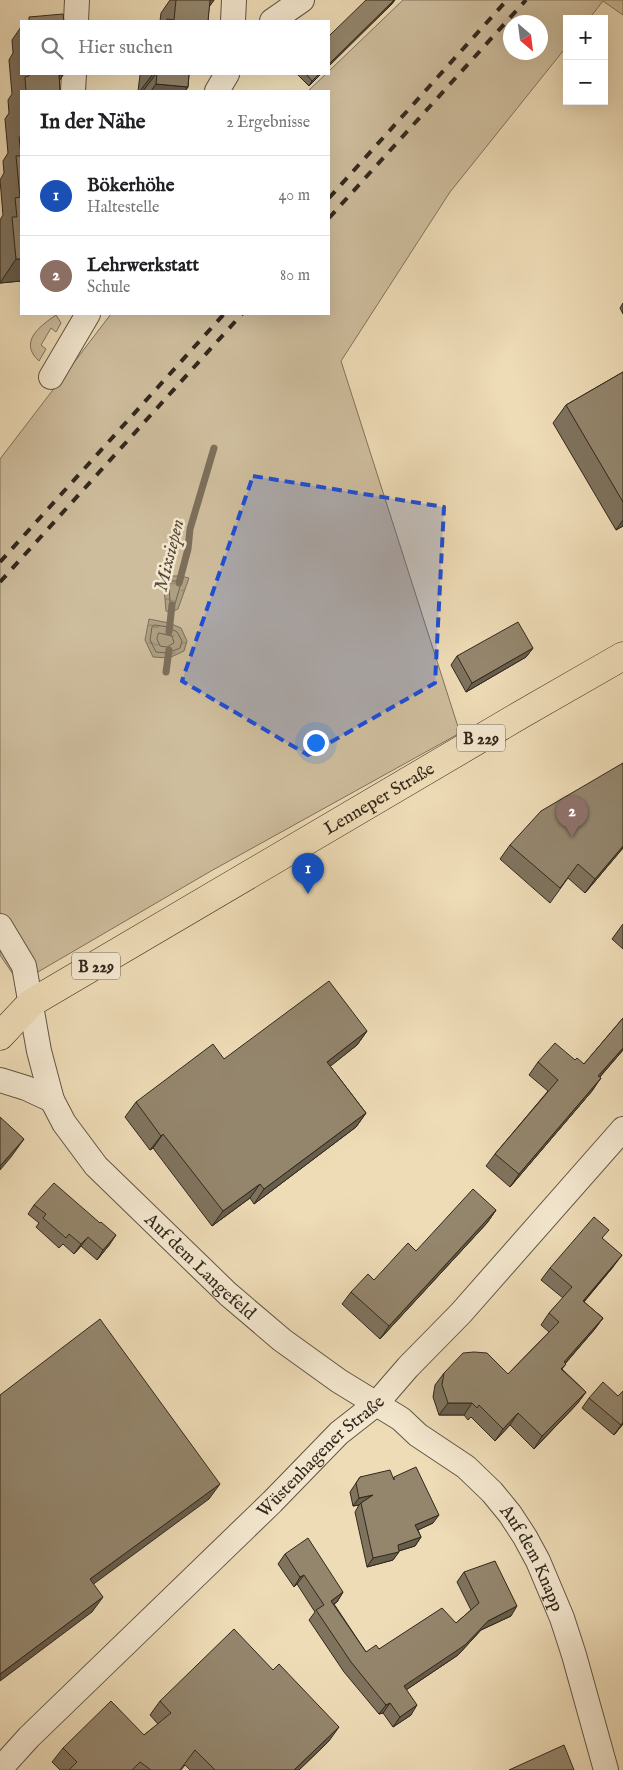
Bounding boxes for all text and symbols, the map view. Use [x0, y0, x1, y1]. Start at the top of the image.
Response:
north arrow [503, 15, 548, 60]
map controls [563, 15, 608, 105]
button: + [563, 15, 608, 60]
search box [20, 20, 330, 75]
icon: search [38, 34, 66, 62]
text: Hier suchen [78, 36, 173, 60]
button: − [563, 60, 608, 105]
text: In der Nähe [40, 109, 146, 136]
text: 2 Ergebnisse [226, 113, 310, 133]
text: Bökerhöhe [87, 174, 174, 198]
text: 1 [53, 186, 59, 206]
text: 40 m [278, 186, 310, 206]
text: Haltestelle [87, 198, 159, 218]
text: Lehrwerkstatt [87, 254, 199, 278]
text: 2 [52, 266, 60, 286]
text: 80 m [280, 266, 310, 286]
text: Schule [87, 278, 130, 298]
water label: Mixsiepen [149, 517, 191, 594]
road number: B 229 [457, 724, 505, 751]
your location [303, 730, 329, 756]
street label: Lenneper Straße [320, 758, 439, 841]
pin: 2 [556, 796, 588, 837]
pin: 1 [292, 853, 324, 894]
road number: B 229 [72, 952, 120, 979]
street label: Auf dem Langefeld [138, 1208, 260, 1326]
street label: Wüstenhagener Straße [253, 1392, 391, 1523]
street label: Auf dem Knapp [493, 1500, 568, 1616]

